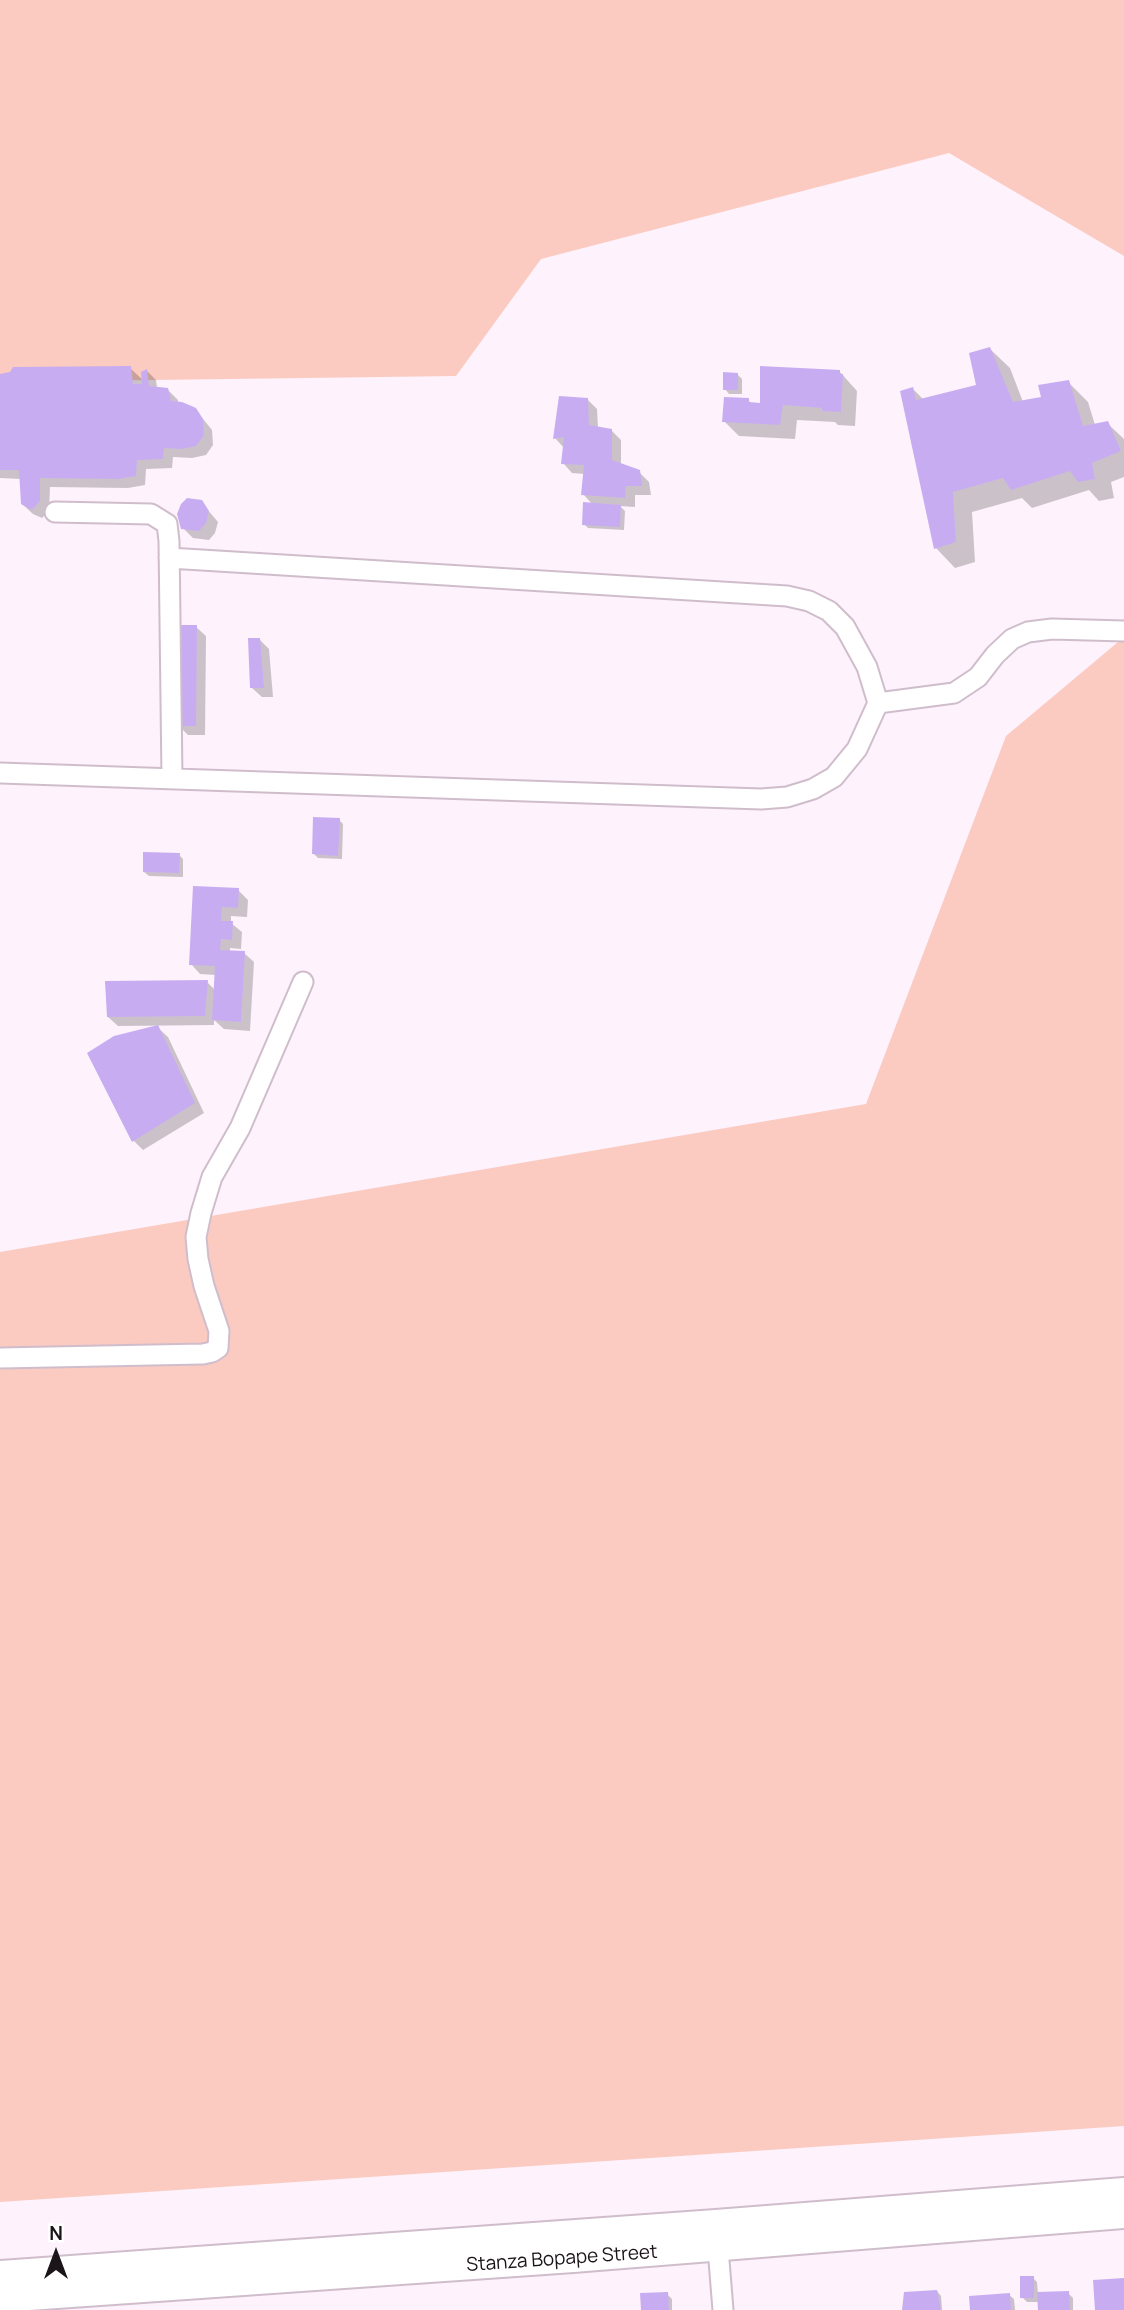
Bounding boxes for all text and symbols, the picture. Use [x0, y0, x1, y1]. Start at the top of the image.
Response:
north arrow [21, 2219, 91, 2289]
text: N [49, 2220, 63, 2246]
street label: Stanza Bopape Street [466, 2241, 658, 2277]

